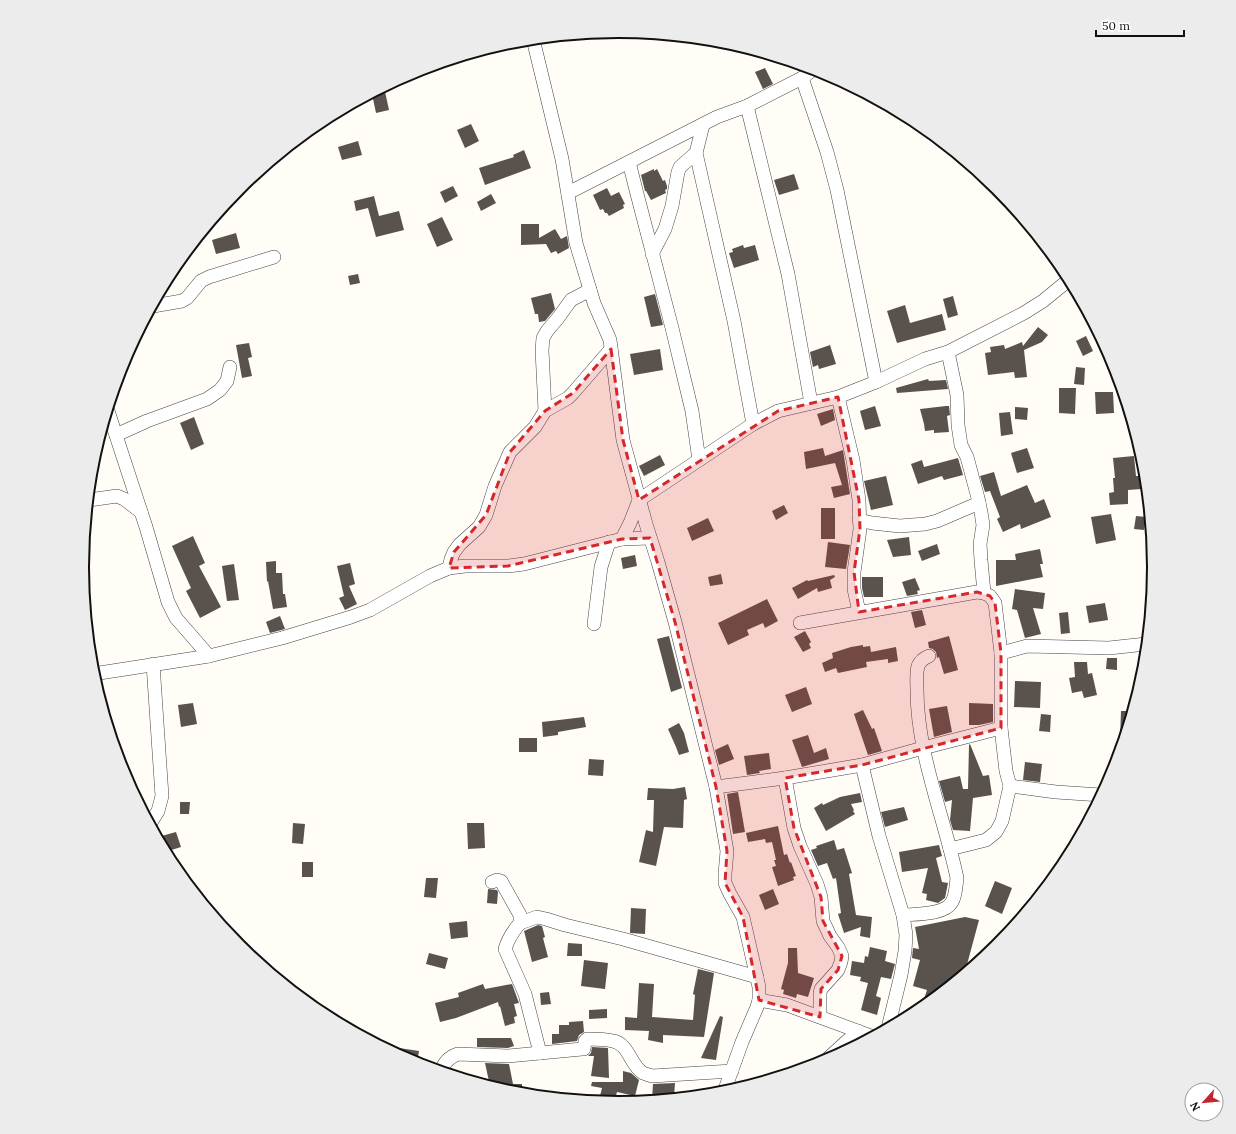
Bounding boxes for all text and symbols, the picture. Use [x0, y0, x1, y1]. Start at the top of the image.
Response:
scale bar [1096, 12, 1184, 38]
text: 50 m [1102, 18, 1130, 33]
north arrow [1184, 1082, 1224, 1122]
text: N [1187, 1099, 1203, 1114]

